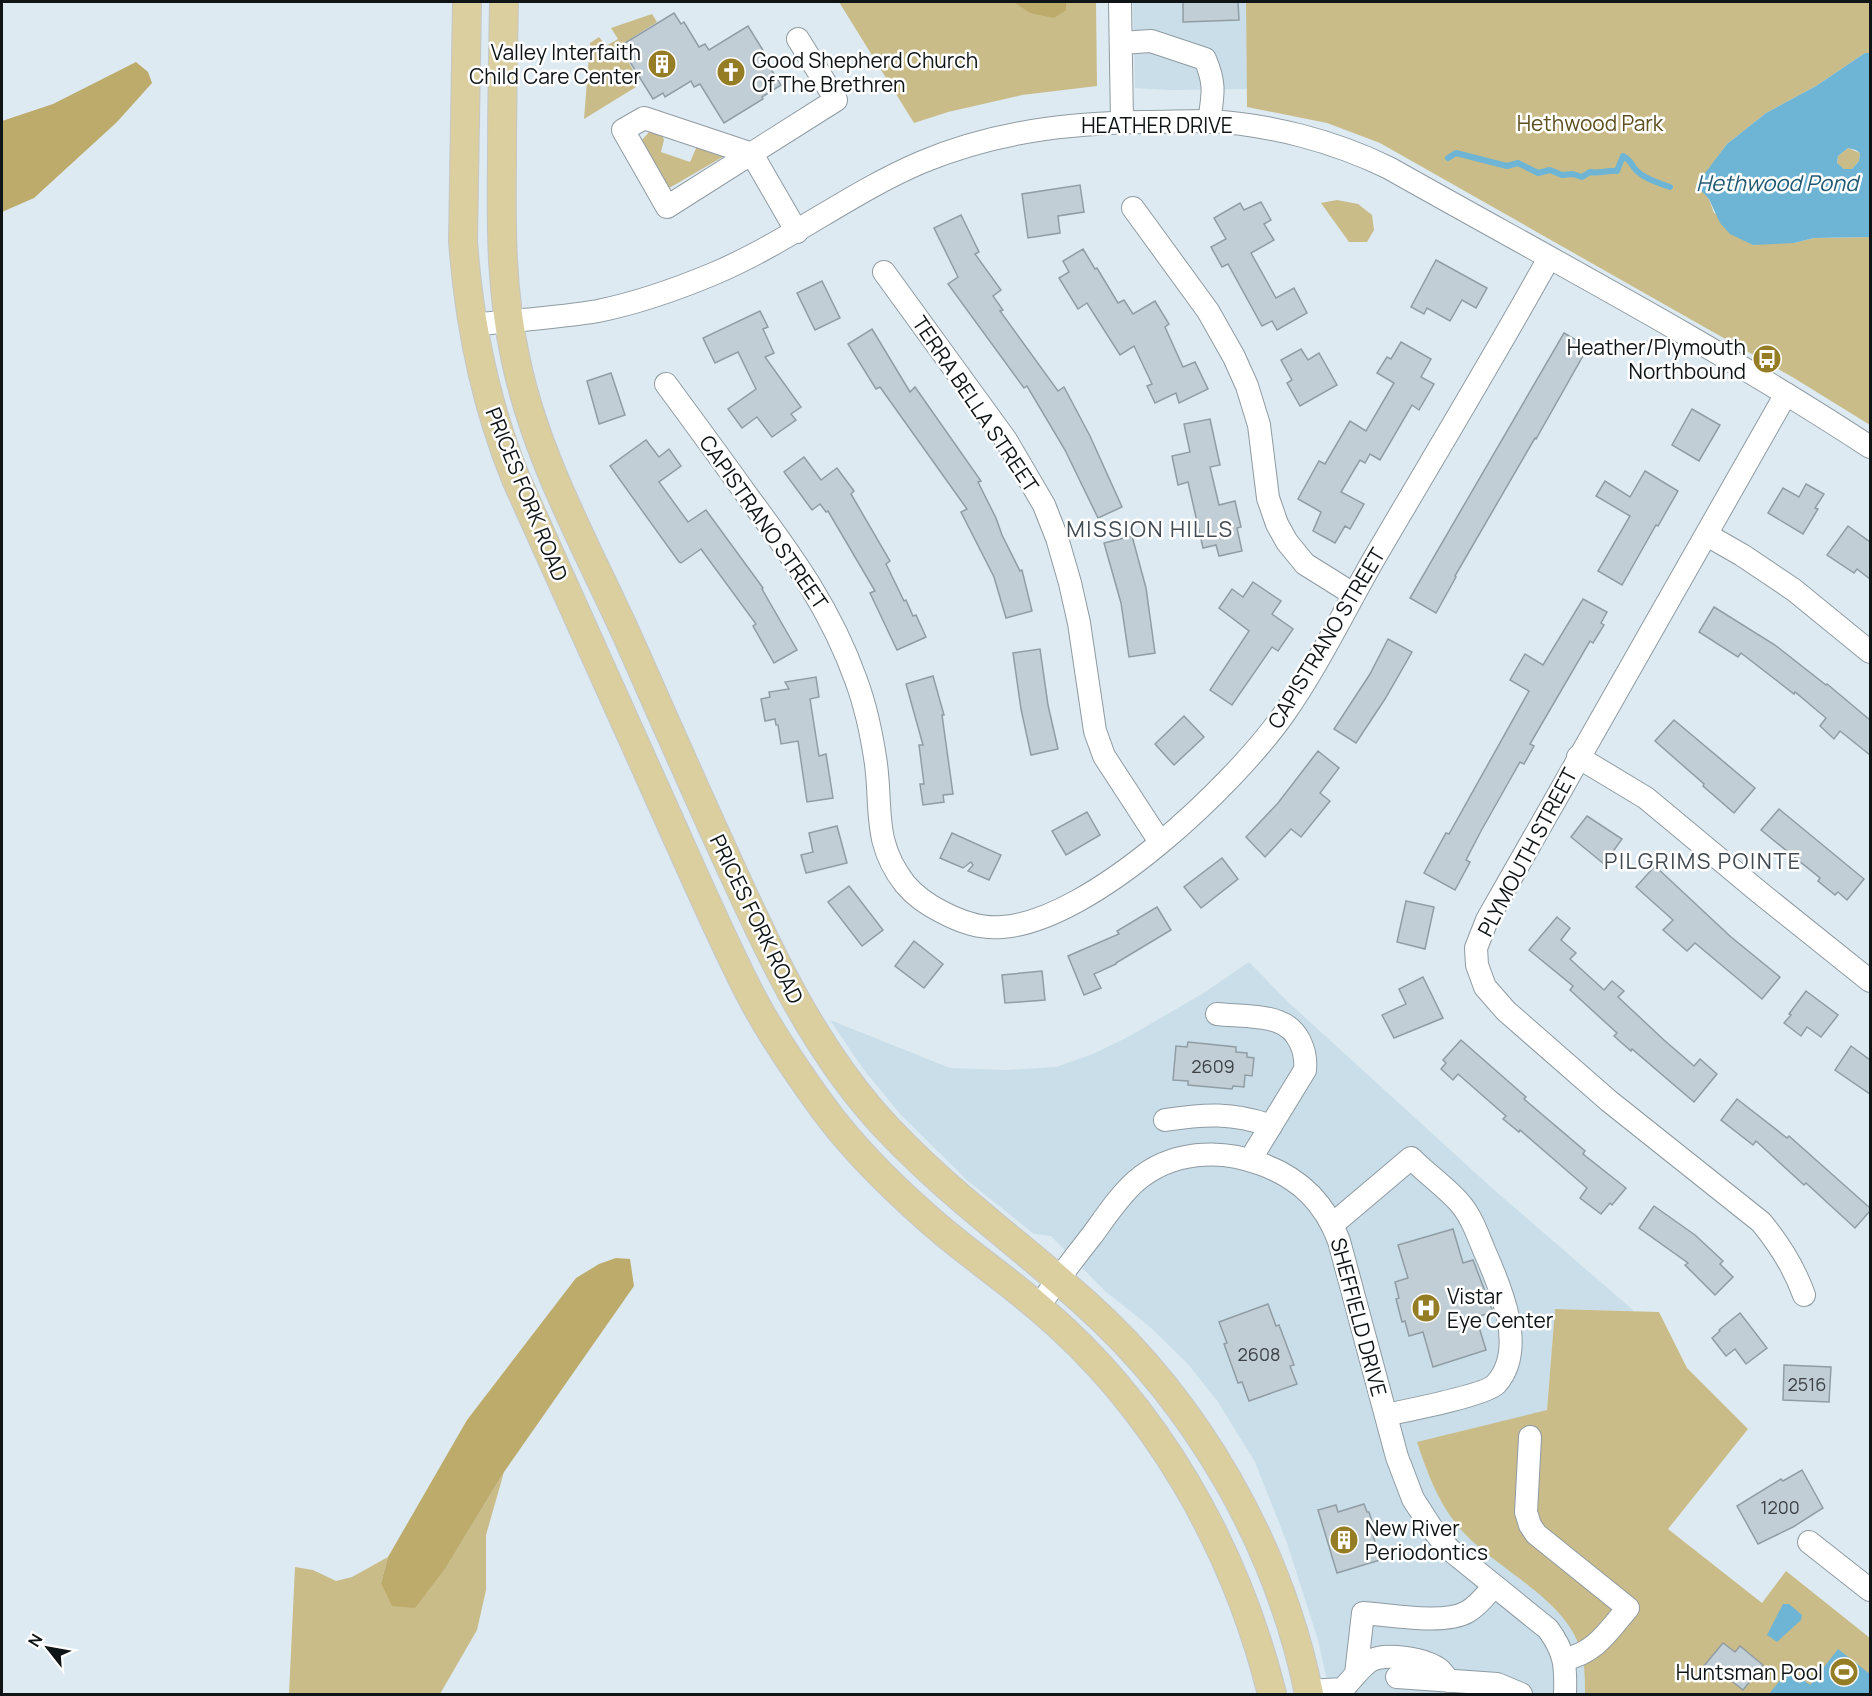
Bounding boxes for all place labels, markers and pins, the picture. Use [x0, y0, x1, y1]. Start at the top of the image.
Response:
place label: Valley Interfaith Child Care Center [469, 38, 641, 90]
place label: Good Shepherd Church Of The Brethren [752, 46, 978, 98]
building icon: Valley Interfaith Child Care Center [646, 48, 678, 80]
church icon: Good Shepherd Church Of The Brethren [715, 56, 747, 88]
place label: Heather/Plymouth Northbound [1567, 333, 1746, 385]
bus stop icon: Heather/Plymouth Northbound [1751, 343, 1783, 375]
place label: Vistar Eye Center [1447, 1282, 1554, 1334]
hospital icon: Vistar Eye Center [1410, 1292, 1442, 1324]
place label: New River Periodontics [1365, 1514, 1488, 1566]
building icon: New River Periodontics [1328, 1524, 1360, 1556]
sports icon: Huntsman Pool [1828, 1656, 1860, 1688]
place label: Huntsman Pool [1676, 1658, 1823, 1686]

